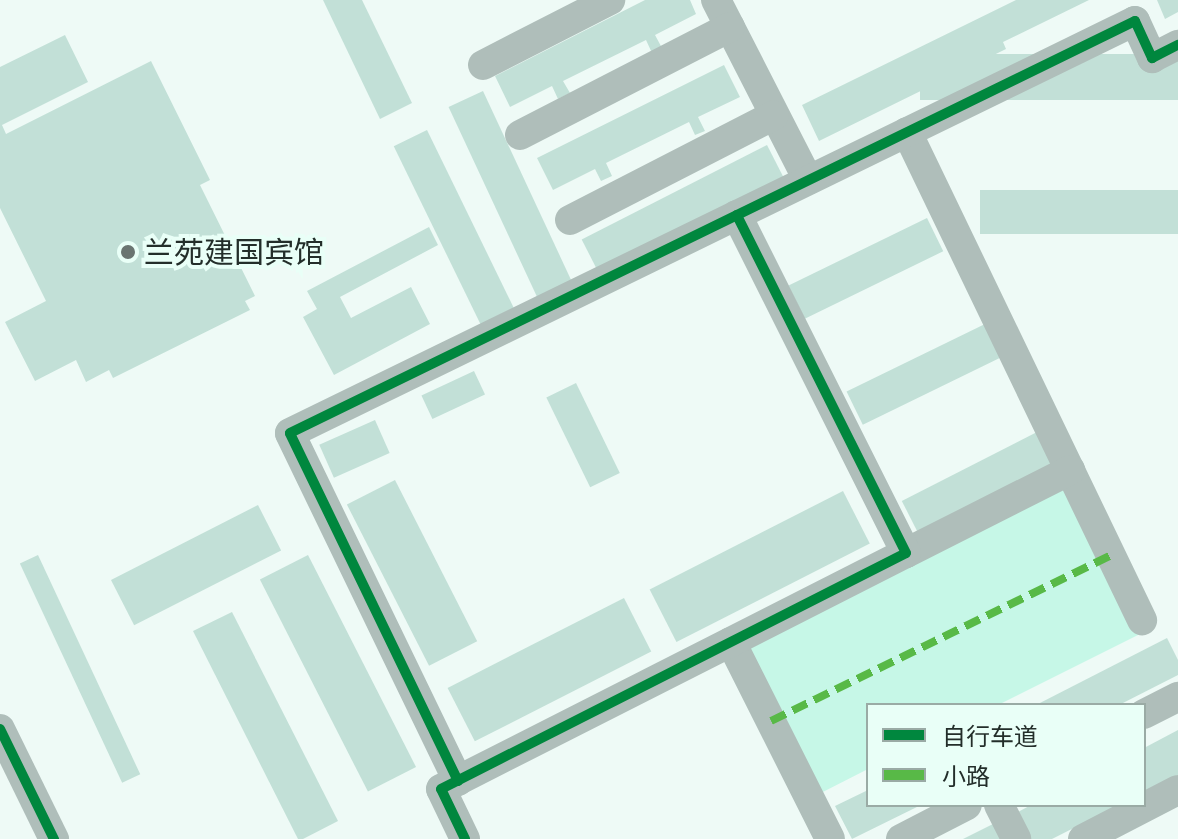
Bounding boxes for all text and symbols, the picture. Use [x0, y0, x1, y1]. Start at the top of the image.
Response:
place label: 兰苑建国宾馆 [144, 234, 324, 270]
marker: 兰苑建国宾馆 [119, 243, 137, 261]
legend [866, 703, 1146, 807]
text: 自行车道 [942, 718, 1038, 754]
text: 小路 [942, 758, 990, 794]

